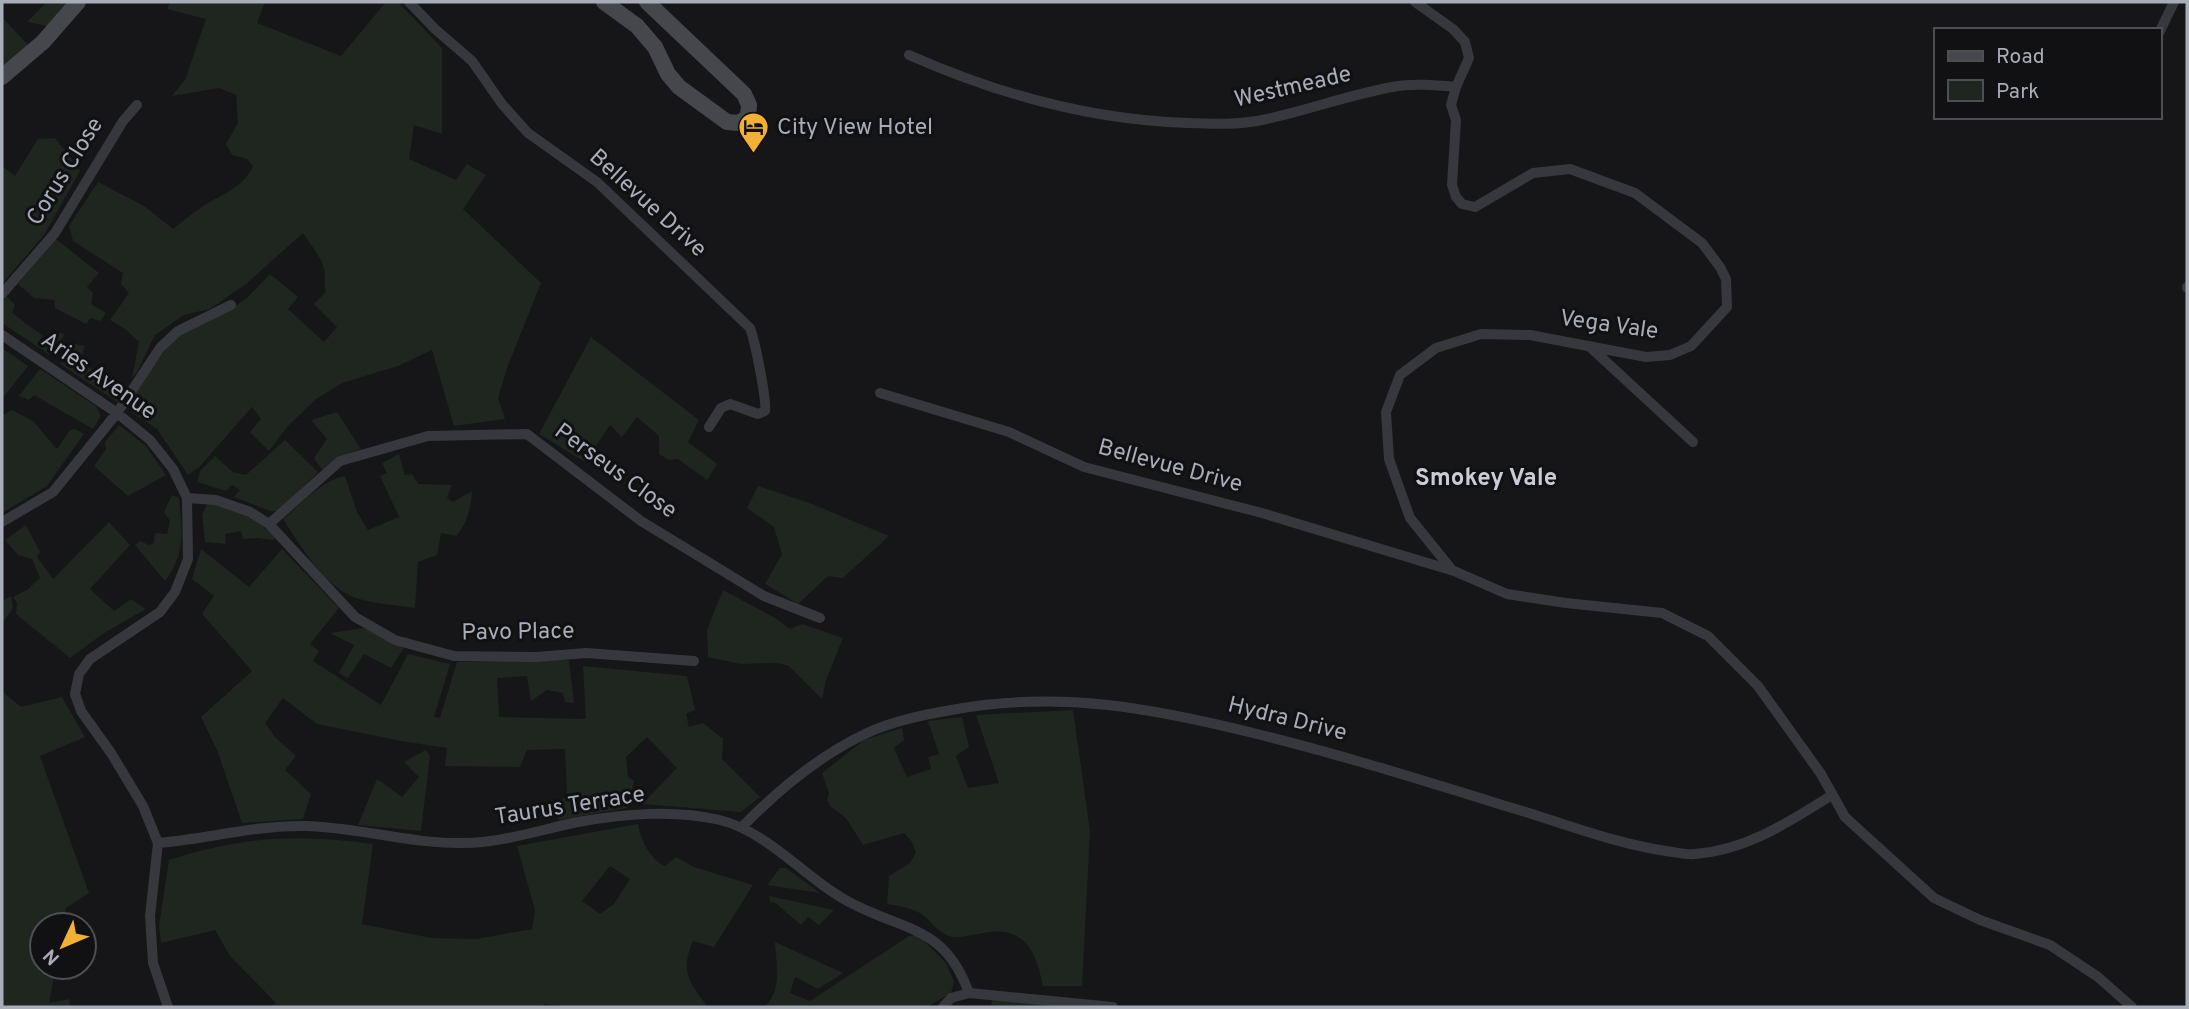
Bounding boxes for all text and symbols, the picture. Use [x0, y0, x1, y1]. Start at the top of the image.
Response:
legend [1934, 28, 2161, 119]
text: Road [1996, 44, 2045, 71]
street label: Westmeade [1232, 60, 1354, 116]
text: Park [1996, 79, 2039, 106]
hotel icon: City View Hotel [737, 111, 771, 155]
street label: Corus Close [21, 113, 111, 231]
place label: City View Hotel [777, 114, 933, 143]
street label: Bellevue Drive [582, 144, 712, 264]
street label: Vega Vale [1558, 305, 1660, 347]
street label: Aries Avenue [35, 327, 161, 427]
street label: Perseus Close [548, 418, 682, 526]
street label: Bellevue Drive [1095, 434, 1245, 500]
district label: Smokey Vale [1415, 464, 1557, 494]
street label: Pavo Place [461, 618, 575, 648]
street label: Hydra Drive [1225, 691, 1349, 749]
street label: Taurus Terrace [493, 781, 647, 833]
north arrow [28, 911, 98, 981]
text: N [39, 943, 66, 970]

